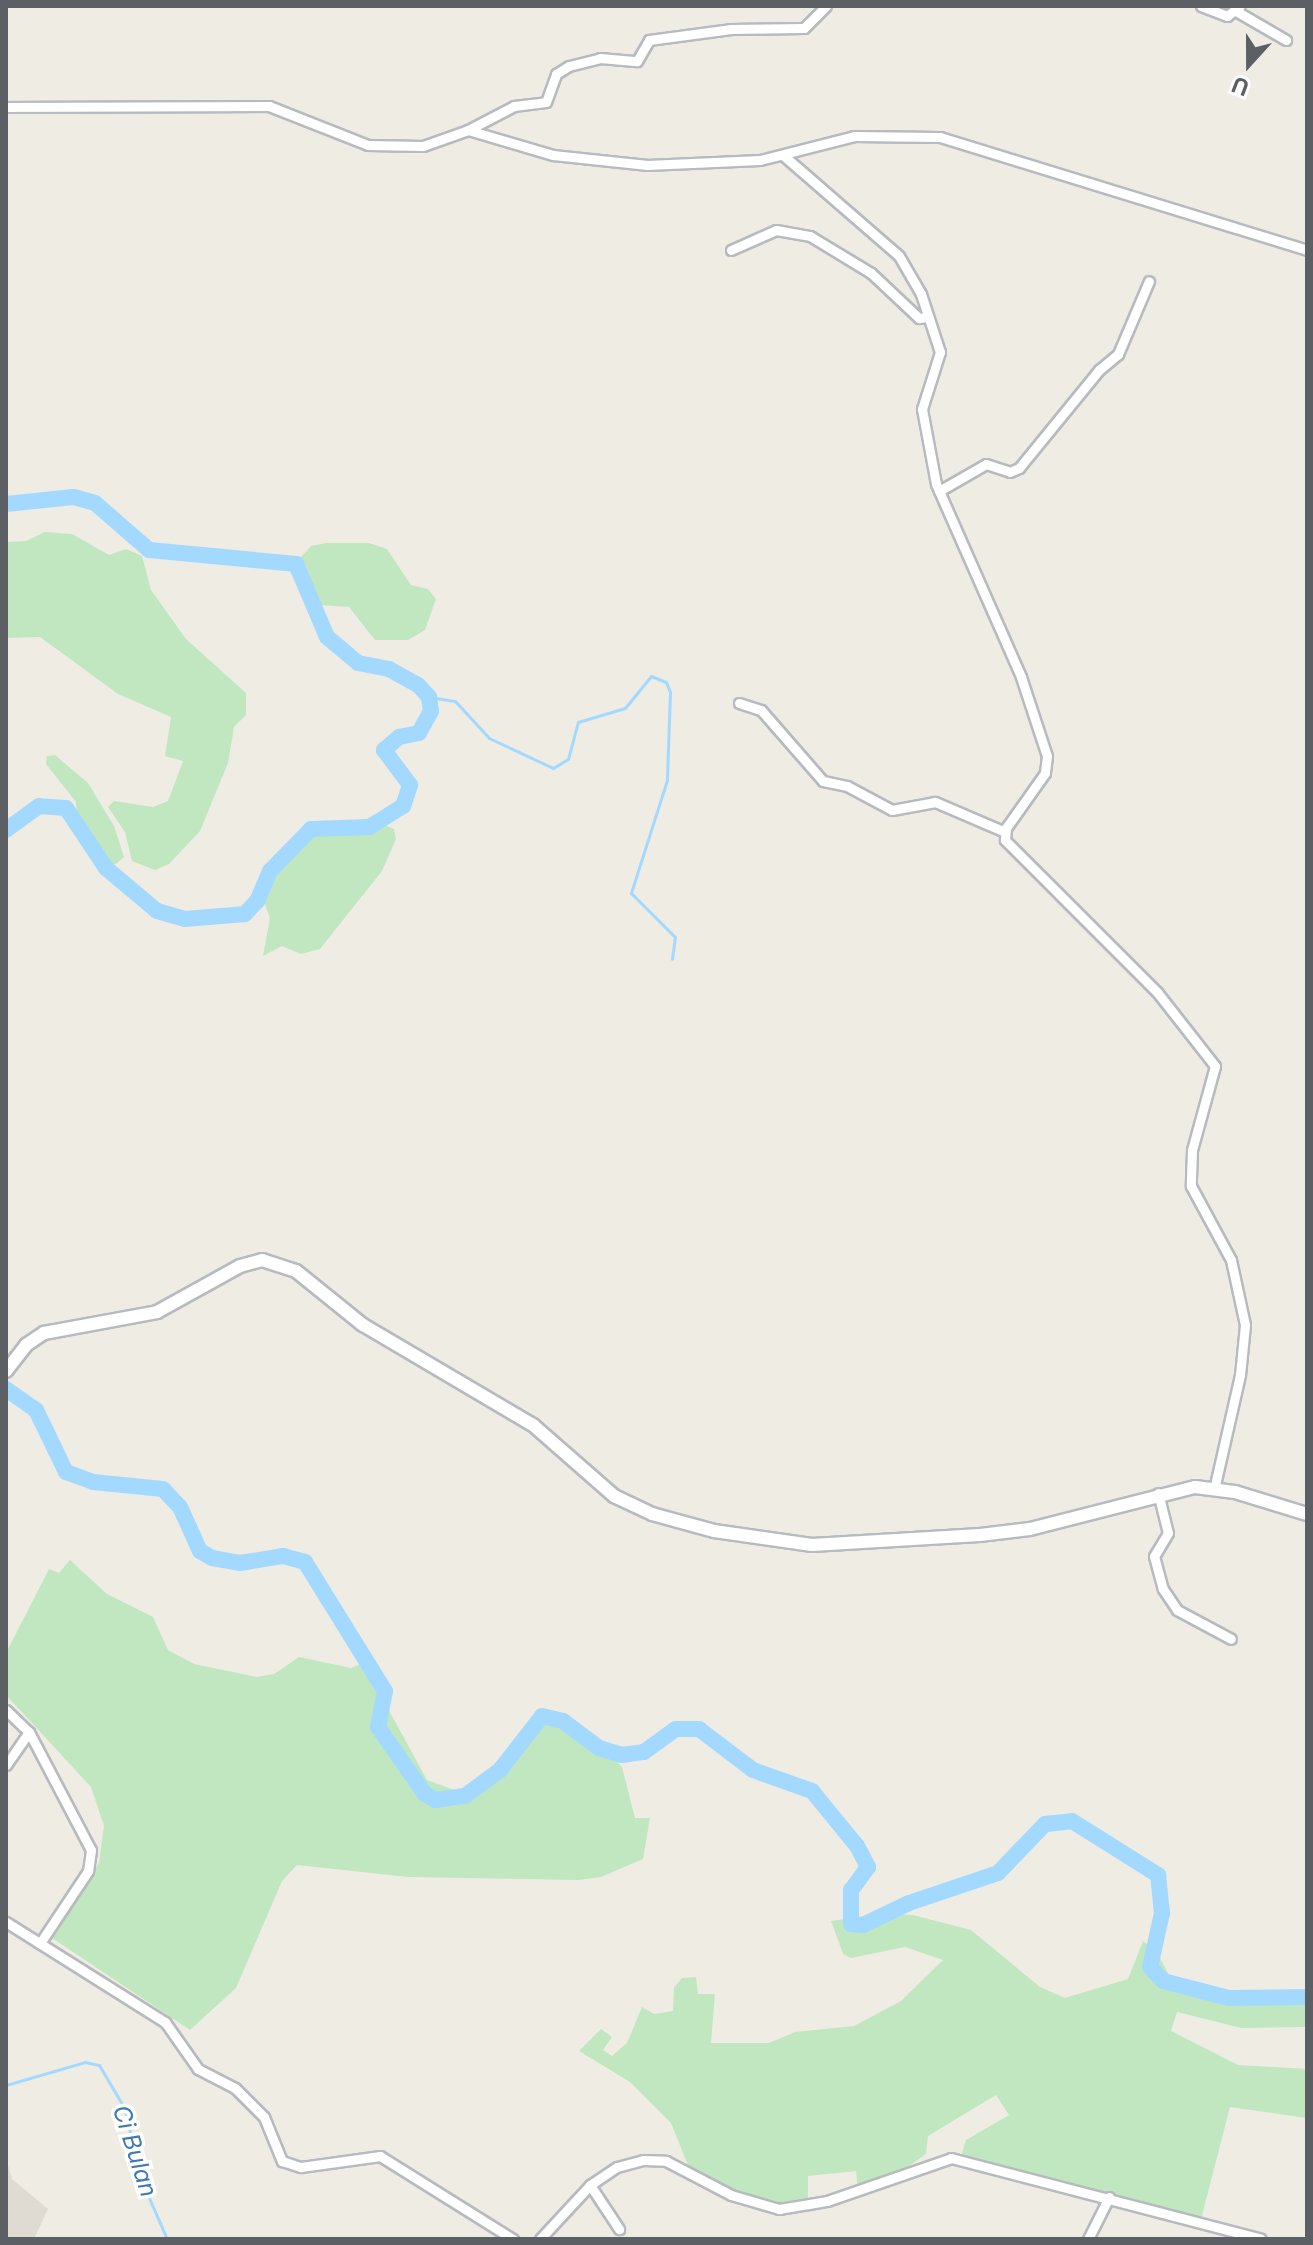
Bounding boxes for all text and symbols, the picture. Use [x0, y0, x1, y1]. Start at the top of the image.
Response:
north arrow [1209, 24, 1289, 104]
text: U [1228, 71, 1253, 101]
water label: Ci Bulan [107, 2102, 163, 2200]

